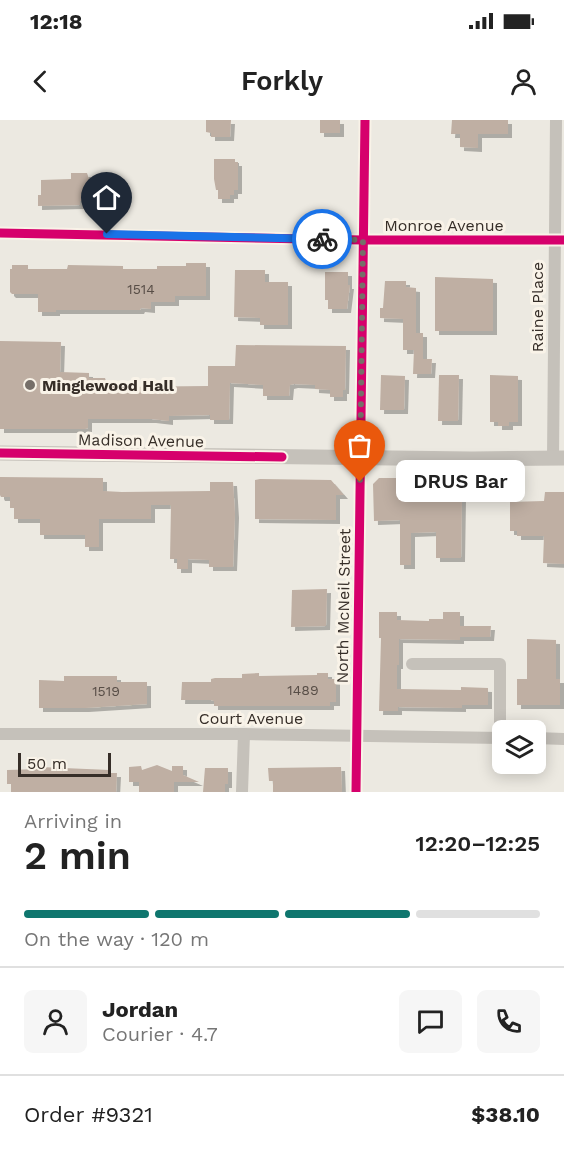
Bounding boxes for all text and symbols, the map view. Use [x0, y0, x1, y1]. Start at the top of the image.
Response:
text: 12:18 [30, 9, 83, 34]
icon: back [24, 65, 57, 98]
text: Forkly [241, 65, 323, 97]
icon: person [507, 65, 540, 98]
pin [81, 172, 132, 234]
icon: home [90, 181, 123, 214]
courier [292, 209, 352, 269]
street label: Monroe Avenue [384, 216, 504, 235]
icon: bike [306, 223, 339, 256]
street label: Raine Place [528, 262, 547, 352]
house number: 1514 [127, 281, 155, 297]
place label: Minglewood Hall [42, 376, 175, 395]
marker: Minglewood Hall [23, 378, 37, 392]
pin [334, 420, 385, 482]
icon: bag [343, 429, 376, 462]
street label: Madison Avenue [78, 430, 204, 451]
callout: DRUS Bar [396, 461, 525, 503]
text: DRUS Bar [413, 469, 508, 493]
street label: North McNeil Street [333, 528, 354, 684]
house number: 1489 [287, 682, 319, 698]
house number: 1519 [92, 683, 120, 699]
street label: Court Avenue [199, 709, 303, 728]
map controls [492, 720, 546, 774]
button: layers [492, 720, 546, 774]
scale bar [18, 750, 111, 778]
text: 50 m [27, 754, 67, 773]
text: Arriving in [24, 809, 122, 833]
text: 12:20–12:25 [416, 831, 540, 856]
text: 2 min [24, 833, 131, 878]
text: On the way · 120 m [24, 927, 209, 951]
button: person [24, 990, 87, 1053]
button: chat [399, 990, 462, 1053]
button: phone [477, 990, 540, 1053]
text: Jordan [102, 997, 178, 1022]
text: Courier · 4.7 [102, 1022, 218, 1046]
text: Order #9321 [24, 1102, 153, 1127]
text: $38.10 [471, 1102, 540, 1127]

